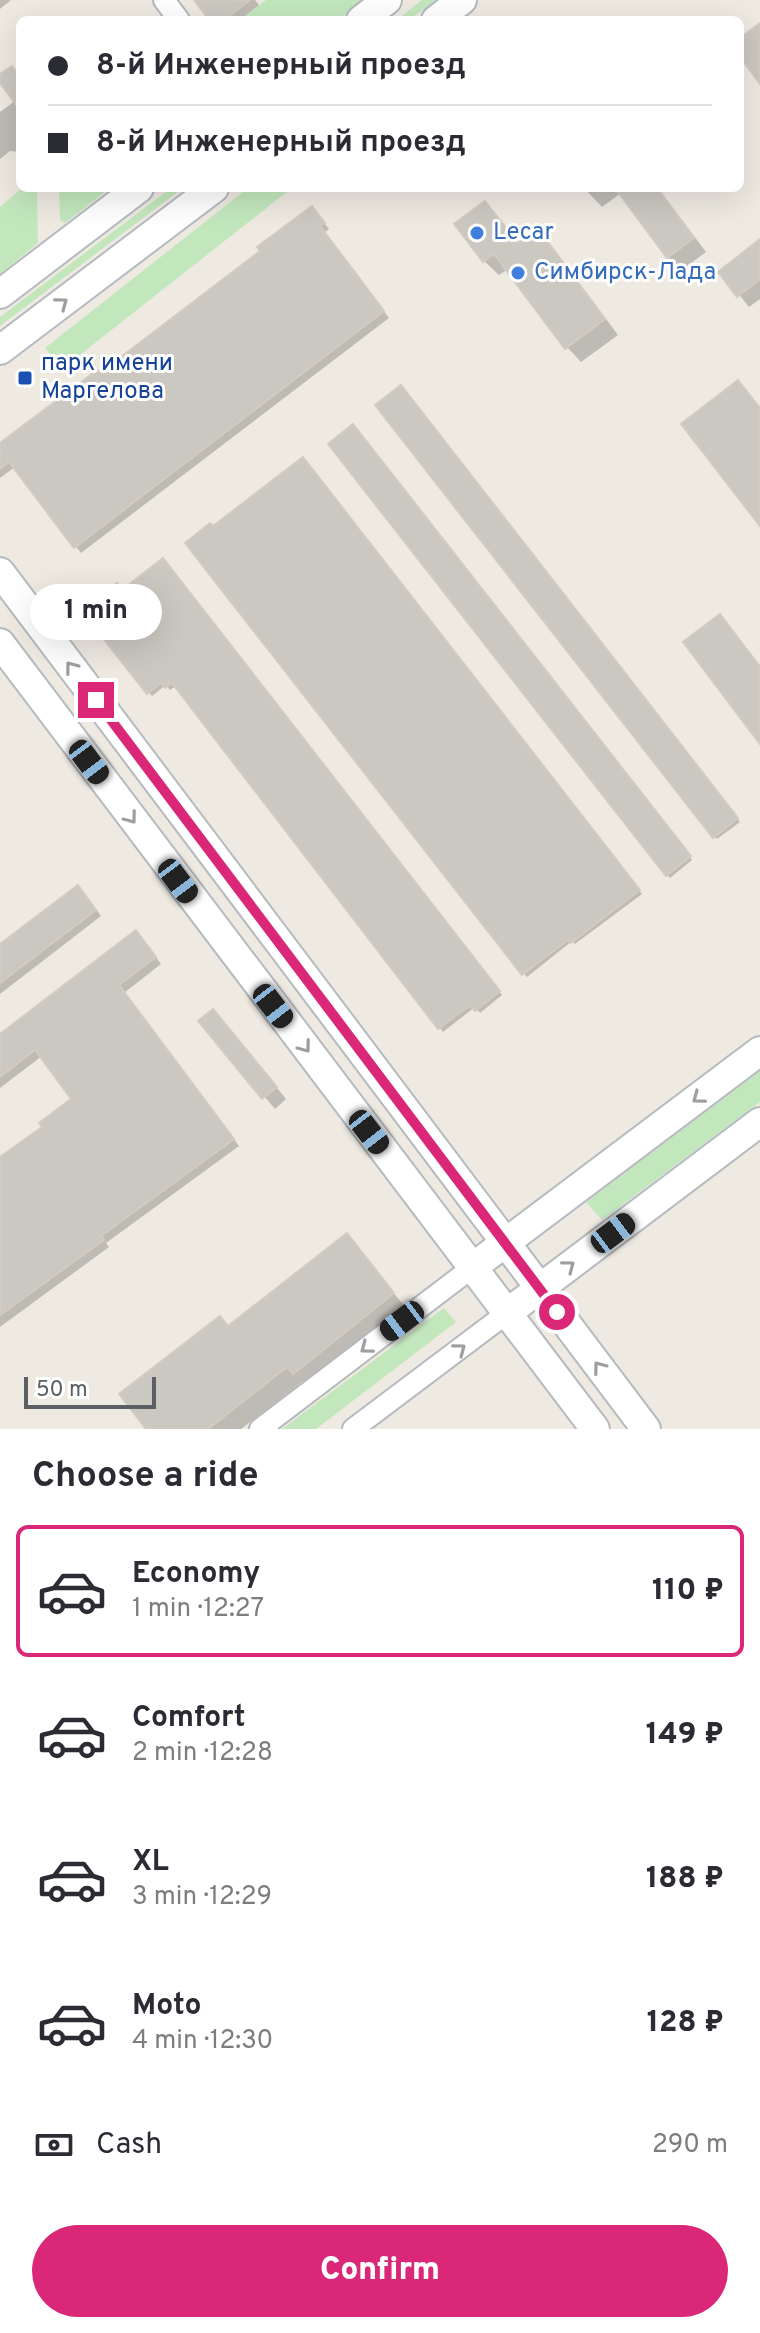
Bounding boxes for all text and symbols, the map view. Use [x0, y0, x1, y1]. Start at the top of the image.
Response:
text: 8-й Инженерный проезд [96, 48, 466, 85]
text: 8-й Инженерный проезд [96, 125, 466, 162]
place label: Lecar [493, 218, 554, 248]
marker: Lecar [468, 224, 486, 242]
place label: Симбирск-Лада [534, 258, 716, 288]
marker: Симбирск-Лада [509, 264, 527, 282]
one-way arrow [53, 299, 68, 313]
place label: парк имени Маргелова [41, 349, 173, 407]
marker: парк имени Маргелова [16, 369, 34, 387]
callout: 1 min [30, 584, 162, 640]
text: 1 min [64, 595, 128, 628]
one-way arrow [67, 661, 81, 676]
route end [78, 682, 114, 718]
car [65, 736, 113, 788]
one-way arrow [121, 809, 135, 824]
car [154, 855, 202, 907]
car [249, 980, 297, 1032]
one-way arrow [295, 1038, 309, 1053]
one-way arrow [692, 1088, 707, 1103]
car [345, 1106, 393, 1158]
car [587, 1209, 639, 1257]
one-way arrow [560, 1261, 575, 1275]
route start [539, 1294, 575, 1330]
car [376, 1297, 428, 1345]
one-way arrow [361, 1339, 375, 1353]
one-way arrow [451, 1344, 466, 1358]
one-way arrow [594, 1361, 608, 1376]
scale bar [24, 1373, 156, 1409]
text: 50 m [36, 1377, 88, 1404]
text: Choose a ride [32, 1454, 258, 1500]
icon: car [36, 1555, 108, 1627]
text: Economy [132, 1556, 260, 1593]
text: 110 ₽ [652, 1573, 724, 1610]
text: 1 min · 12:27 [132, 1593, 264, 1626]
icon: car [36, 1699, 108, 1771]
text: Comfort [132, 1700, 245, 1737]
text: 149 ₽ [646, 1717, 724, 1754]
text: 2 min · 12:28 [132, 1737, 273, 1770]
icon: car [36, 1843, 108, 1915]
text: XL [132, 1844, 169, 1881]
text: 188 ₽ [646, 1861, 724, 1898]
text: 3 min · 12:29 [132, 1881, 272, 1914]
icon: car [36, 1987, 108, 2059]
text: Moto [132, 1988, 202, 2025]
text: 128 ₽ [647, 2005, 724, 2042]
text: 4 min · 12:30 [132, 2025, 273, 2058]
icon: cash [32, 2123, 76, 2167]
text: Cash [96, 2127, 162, 2164]
text: 290 m [652, 2129, 728, 2162]
button: Confirm [32, 2225, 728, 2317]

